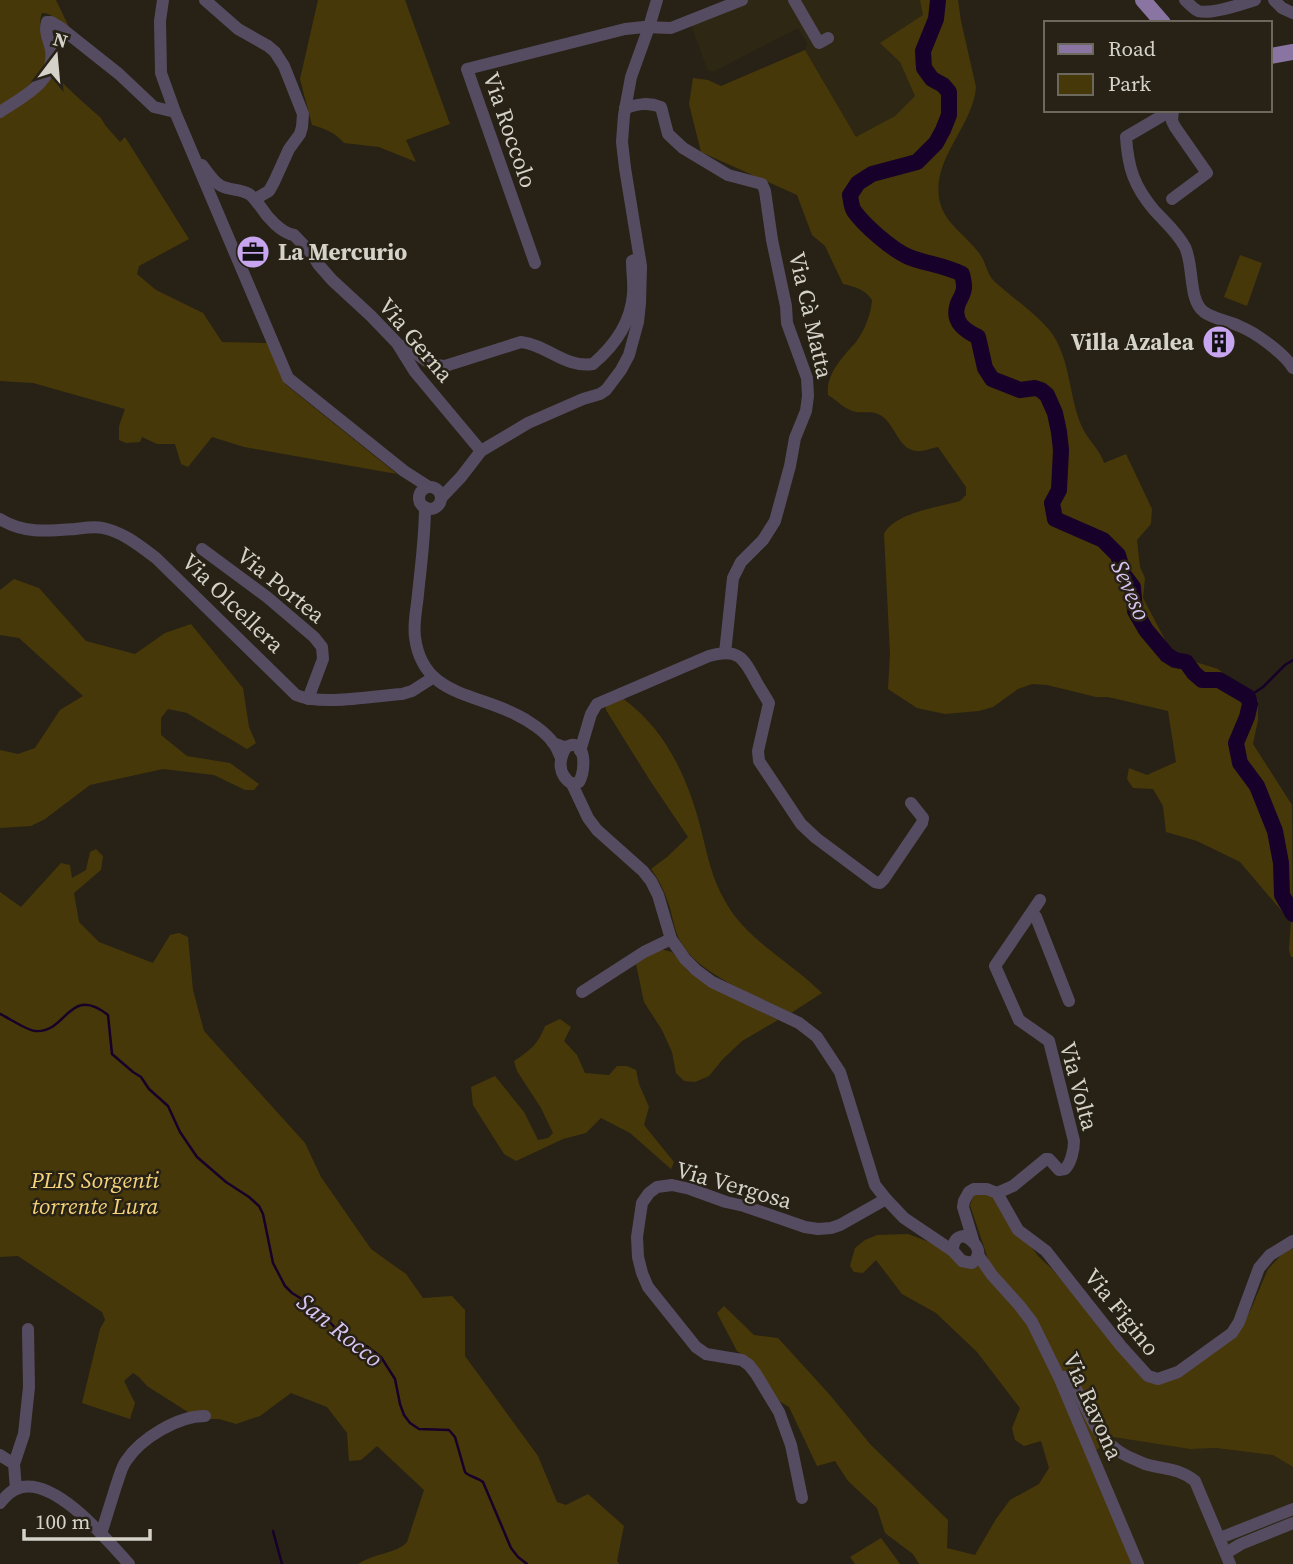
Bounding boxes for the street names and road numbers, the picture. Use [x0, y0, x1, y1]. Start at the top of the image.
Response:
street label: Via Roccolo [475, 68, 545, 192]
street label: Via Cà Matta [781, 248, 841, 382]
street label: Via Gerna [371, 291, 461, 389]
street label: Via Portea [230, 539, 332, 631]
street label: Via Olcellera [175, 546, 292, 660]
street label: Via Volta [1052, 1038, 1106, 1134]
street label: Via Vergosa [672, 1153, 796, 1217]
street label: Via Figino [1077, 1262, 1167, 1362]
street label: Via Ravona [1055, 1347, 1131, 1465]

